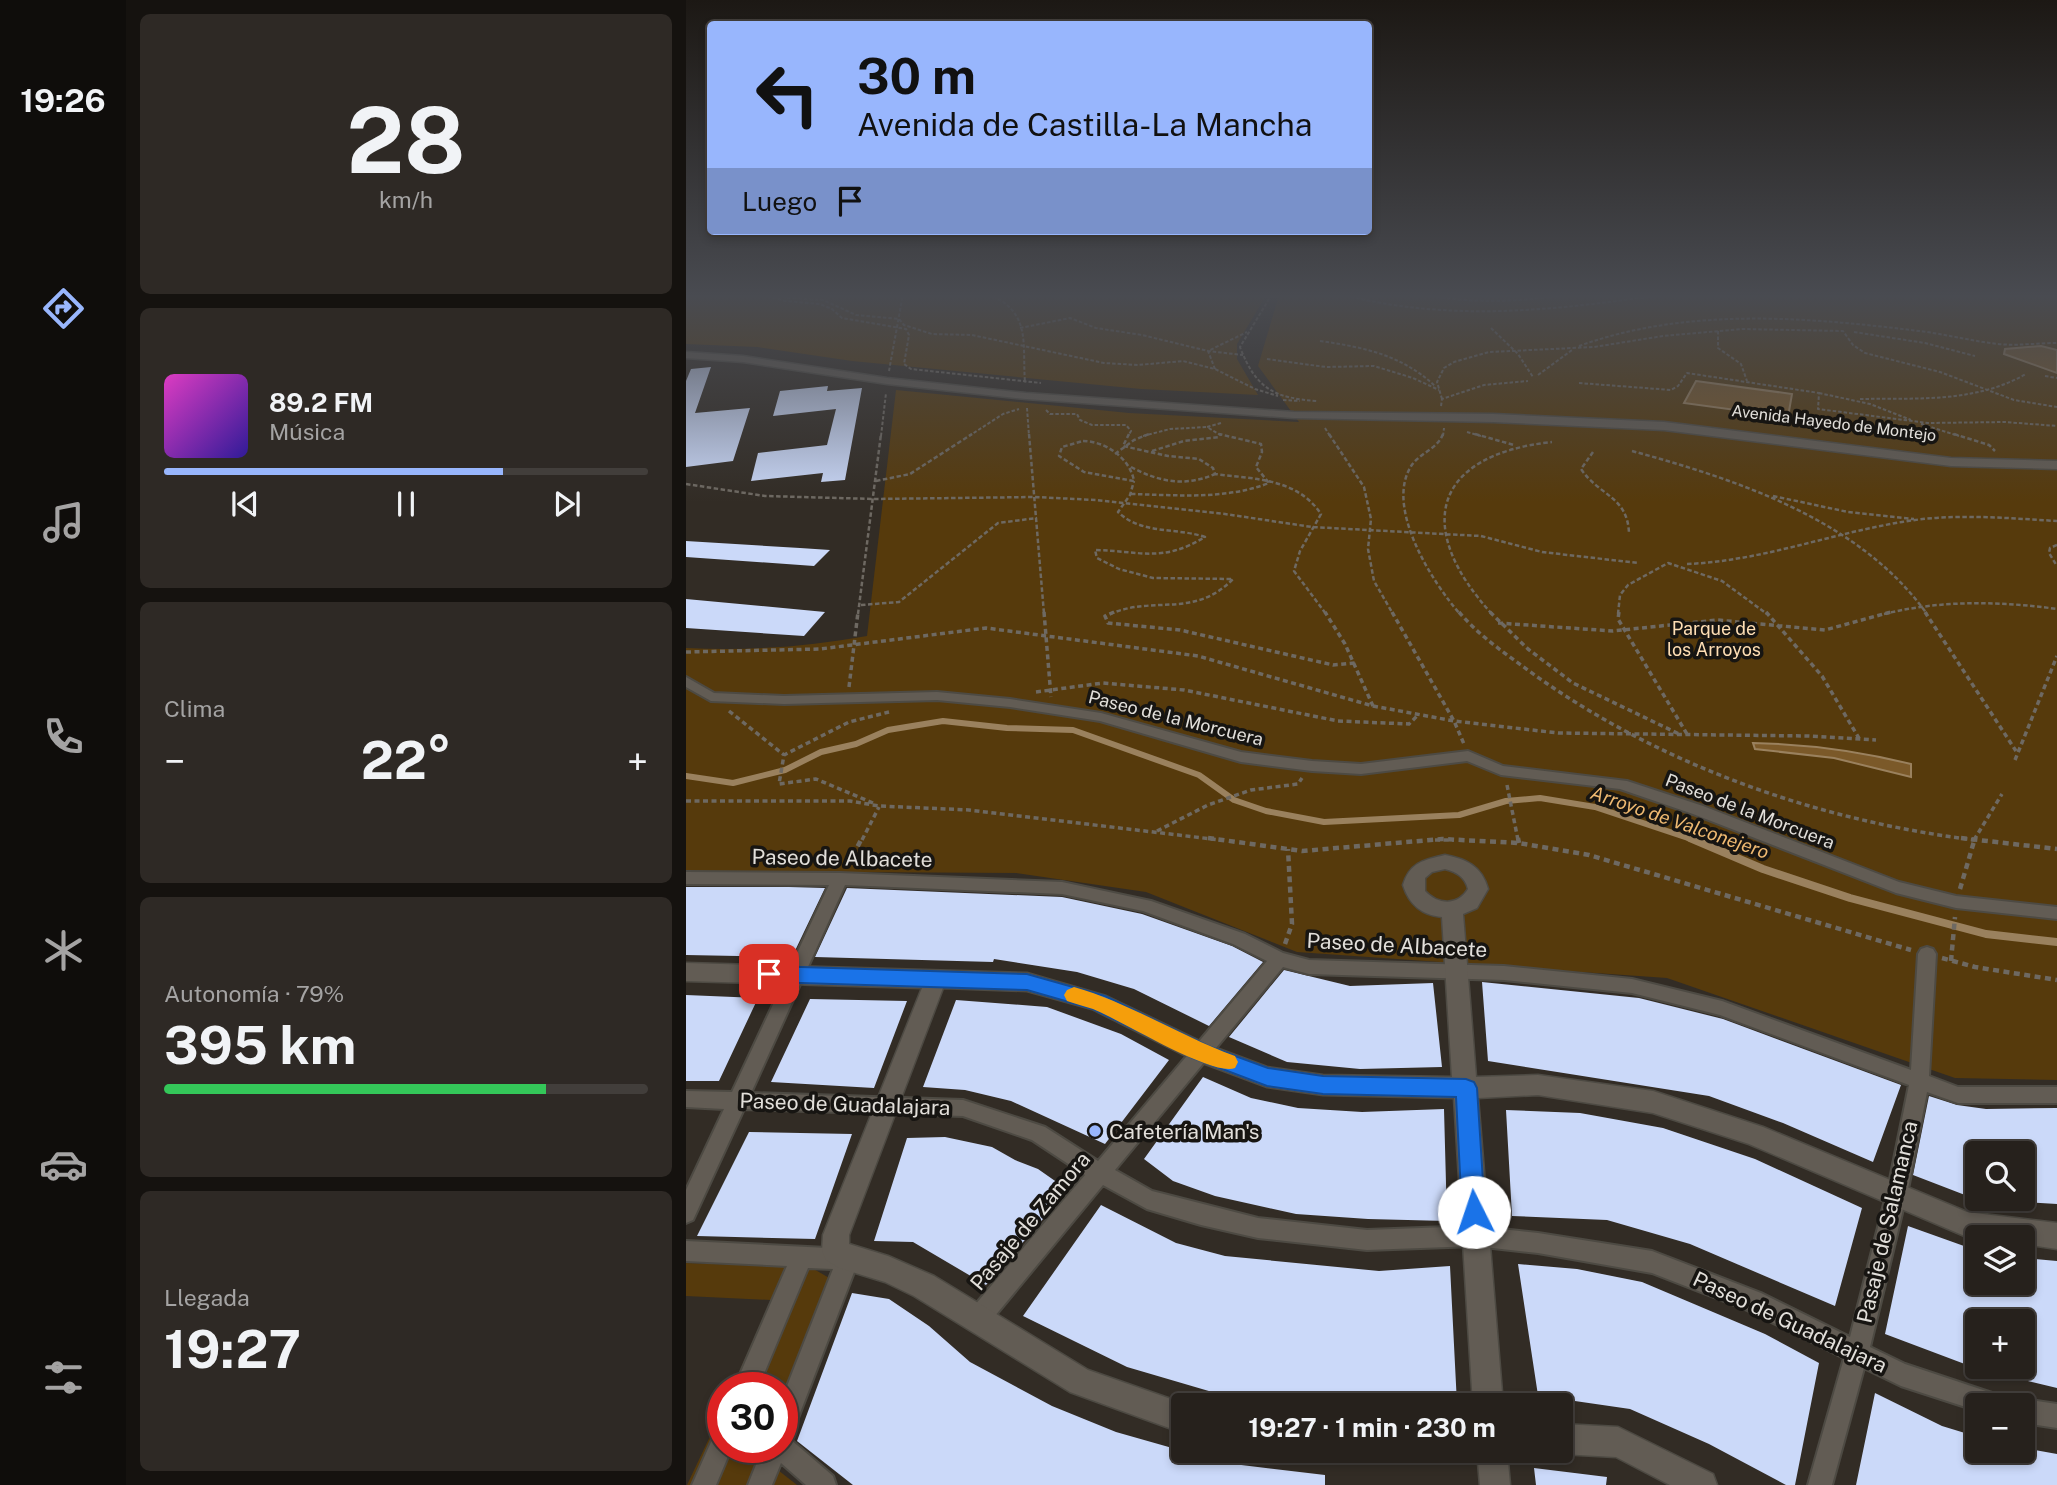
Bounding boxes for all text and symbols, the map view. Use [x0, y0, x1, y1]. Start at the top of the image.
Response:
text: 30 m [857, 47, 976, 105]
icon: left [742, 49, 833, 140]
text: 19:26 [20, 82, 106, 119]
text: 28 [347, 87, 465, 193]
text: Avenida de Castilla-La Mancha [857, 106, 1312, 143]
icon: arrive [831, 182, 869, 220]
text: km/h [379, 186, 433, 213]
text: Luego [742, 186, 817, 217]
icon: directions [39, 284, 88, 333]
text: 89.2 FM [269, 387, 373, 418]
street label: Avenida Hayedo de Montejo [1731, 401, 1937, 445]
text: Música [269, 418, 345, 445]
icon: previous [226, 485, 264, 523]
icon: pause [387, 485, 425, 523]
icon: next [548, 485, 586, 523]
icon: music [39, 498, 88, 547]
park label: Parque de los Arroyos [1667, 618, 1761, 660]
street label: Paseo de la Morcuera [1086, 686, 1266, 750]
text: Clima [164, 695, 225, 722]
icon: phone [39, 712, 88, 761]
text: 22° [361, 730, 451, 791]
text: − [164, 739, 185, 784]
text: + [627, 739, 648, 784]
street label: Paseo de la Morcuera [1662, 769, 1838, 853]
water label: Arroyo de Valconejero [1588, 781, 1772, 863]
street label: Paseo de Albacete [751, 844, 933, 872]
icon: climate [39, 926, 88, 975]
street label: Paseo de Albacete [1306, 928, 1488, 962]
pin [739, 944, 799, 1004]
icon: arrive [750, 955, 788, 993]
text: Autonomía · 79% [164, 980, 344, 1007]
text: 395 km [164, 1015, 356, 1076]
street label: Paseo de Guadalajara [739, 1088, 951, 1120]
place label: Cafetería Man's [1109, 1119, 1259, 1144]
street label: Pasaje de Salamanca [1852, 1119, 1922, 1325]
marker: Cafetería Man's [1087, 1123, 1103, 1139]
icon: car [39, 1140, 88, 1189]
map controls [1965, 1141, 2035, 1463]
button: search [1965, 1141, 2035, 1211]
street label: Pasaje de Zamora [965, 1147, 1095, 1295]
position arrow [1437, 1175, 1511, 1249]
button: layers [1965, 1225, 2035, 1295]
street label: Paseo de Guadalajara [1689, 1266, 1891, 1378]
text: Llegada [164, 1284, 250, 1311]
button: + [1965, 1309, 2035, 1379]
text: 19:27 [164, 1319, 301, 1380]
icon: filters [39, 1353, 88, 1402]
speed limit sign: 30 [707, 1372, 798, 1463]
button: − [1965, 1393, 2035, 1463]
text: 19:27 · 1 min · 230 m [1248, 1412, 1496, 1443]

